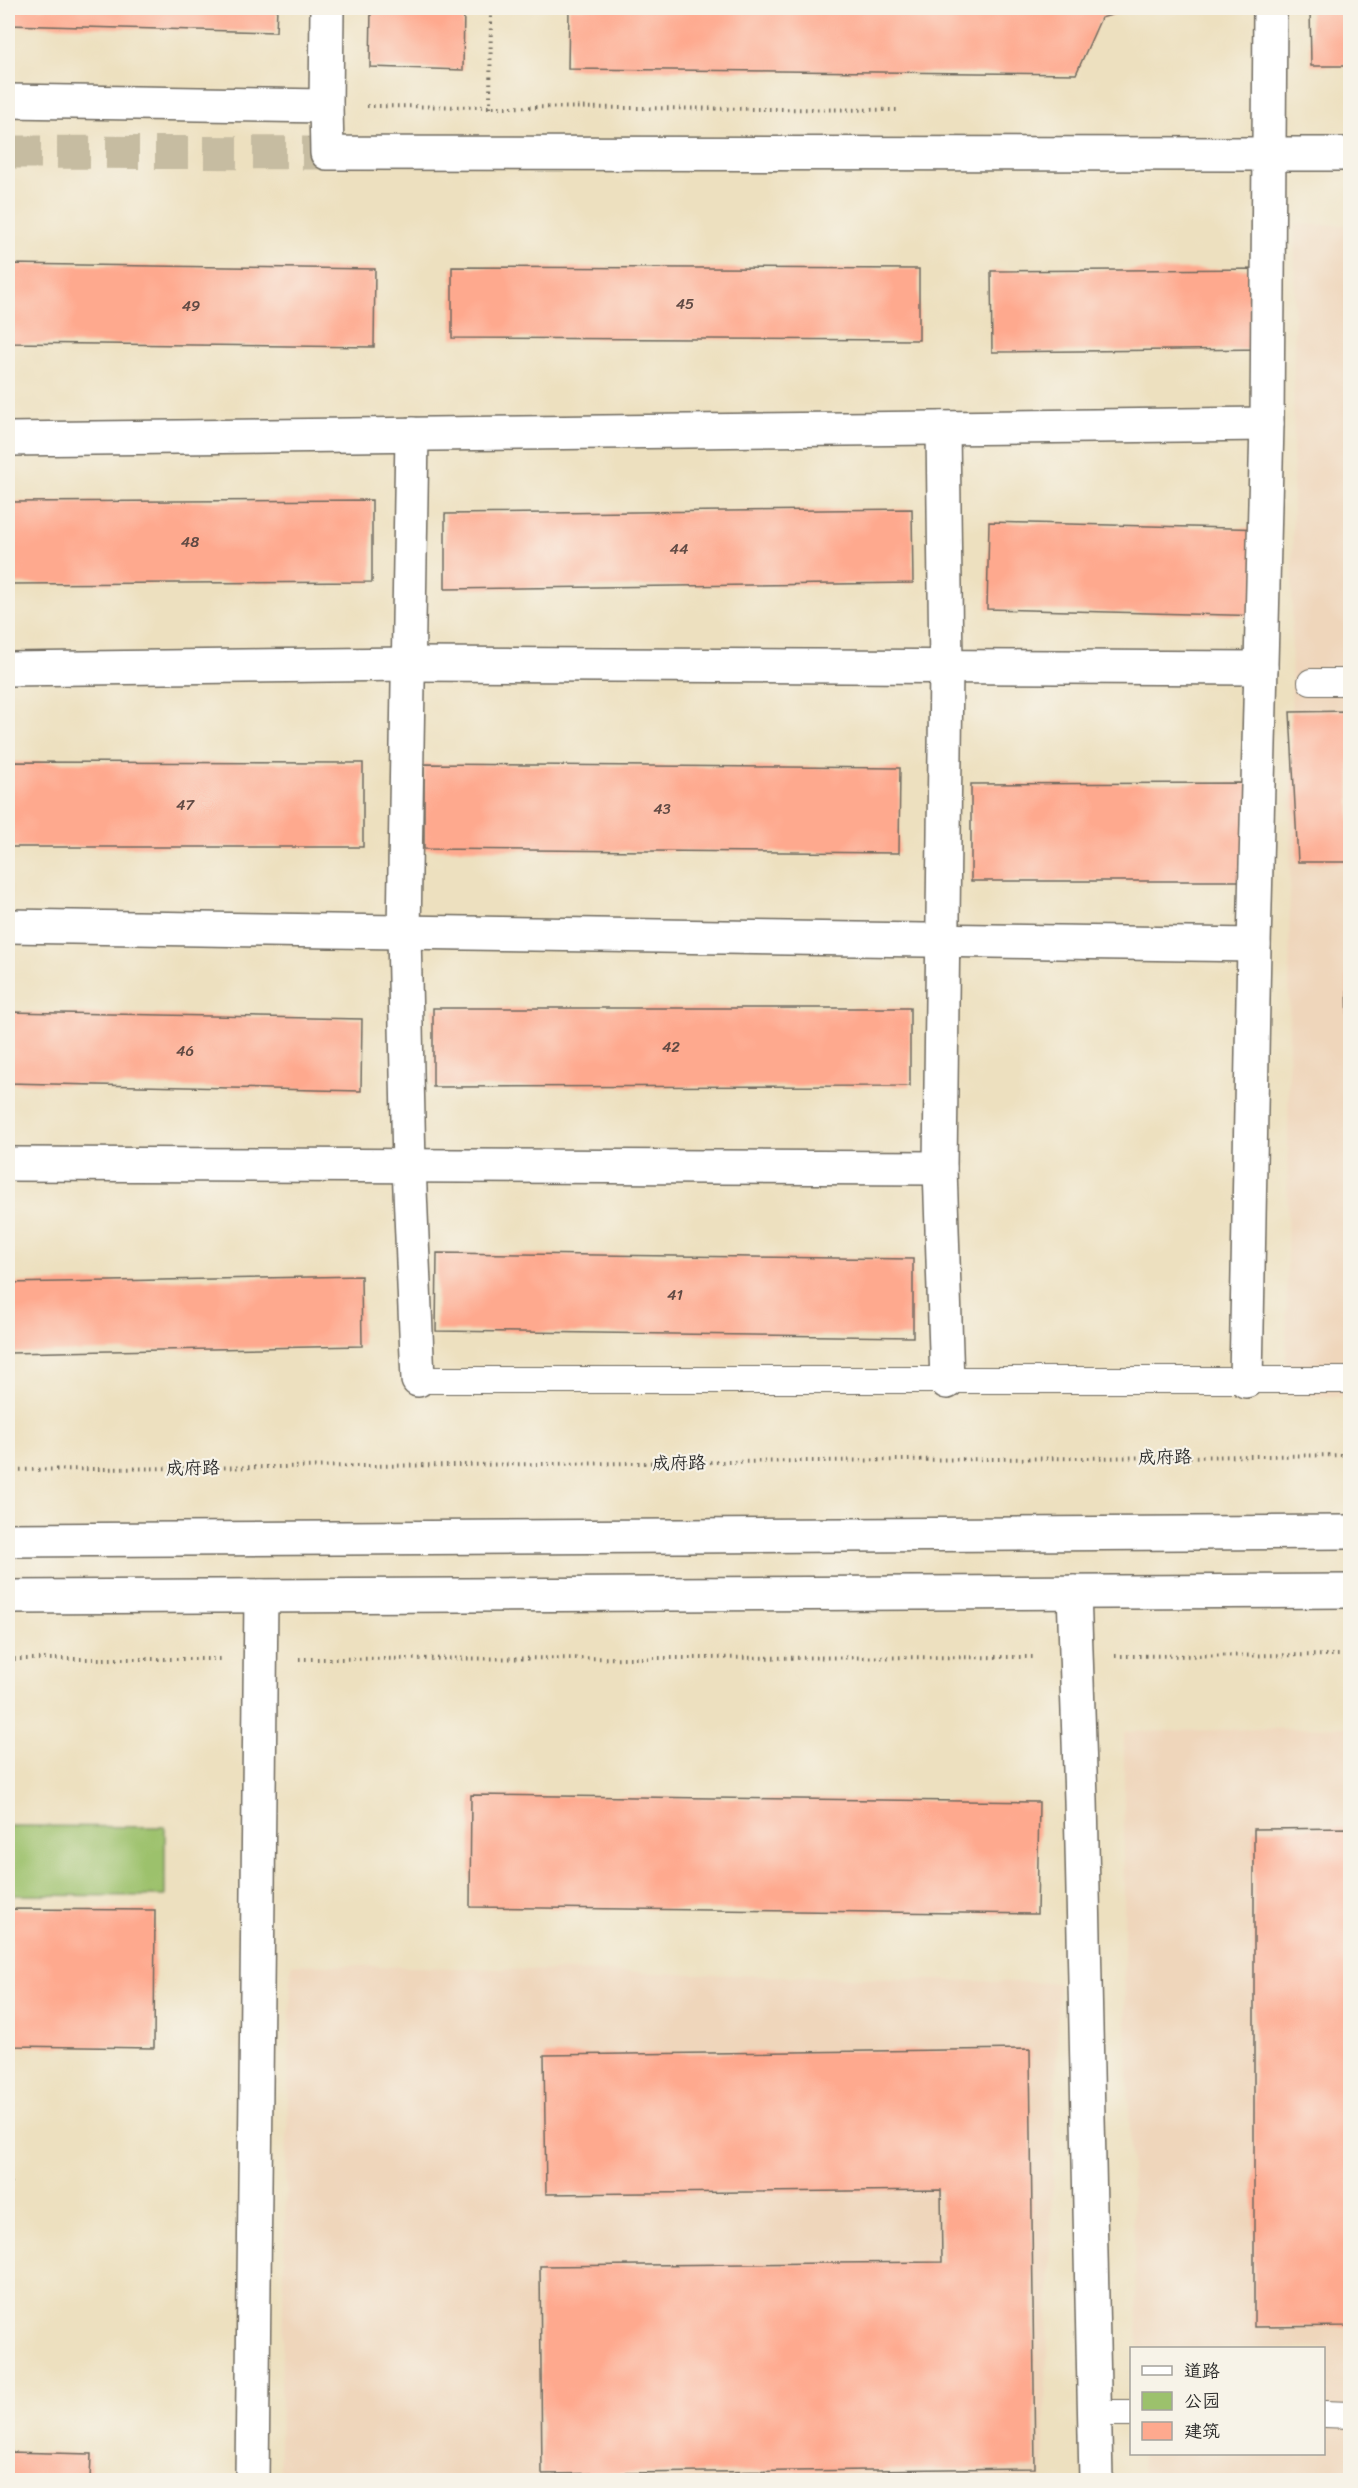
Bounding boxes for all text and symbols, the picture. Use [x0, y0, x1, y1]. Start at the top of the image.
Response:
house number: 45 [676, 291, 694, 317]
house number: 49 [182, 293, 200, 319]
house number: 48 [181, 529, 199, 555]
house number: 44 [670, 536, 688, 562]
house number: 47 [176, 792, 195, 818]
house number: 43 [653, 796, 671, 822]
house number: 42 [662, 1034, 680, 1060]
house number: 46 [176, 1038, 194, 1064]
house number: 41 [667, 1282, 683, 1308]
street label: 成府路 [1138, 1441, 1192, 1473]
street label: 成府路 [652, 1447, 706, 1479]
street label: 成府路 [166, 1452, 220, 1484]
legend [1130, 2347, 1325, 2455]
text: 道路 [1184, 2355, 1220, 2387]
text: 公园 [1184, 2385, 1220, 2417]
text: 建筑 [1184, 2415, 1220, 2447]

